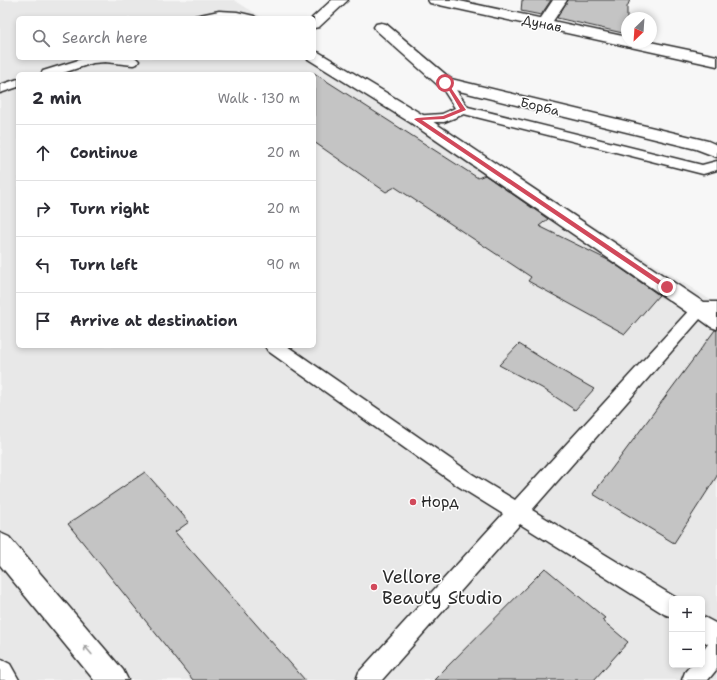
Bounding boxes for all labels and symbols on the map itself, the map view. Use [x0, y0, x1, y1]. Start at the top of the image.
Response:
street label: Дунав [521, 11, 563, 36]
north arrow [621, 12, 657, 48]
route start [436, 74, 454, 92]
street label: Борба [519, 93, 561, 120]
route end [658, 278, 676, 296]
place label: Норд [421, 492, 459, 512]
marker: Норд [408, 497, 418, 507]
place label: Vellore Beauty Studio [382, 565, 503, 610]
marker: Vellore Beauty Studio [369, 582, 379, 592]
one-way arrow [83, 645, 92, 655]

